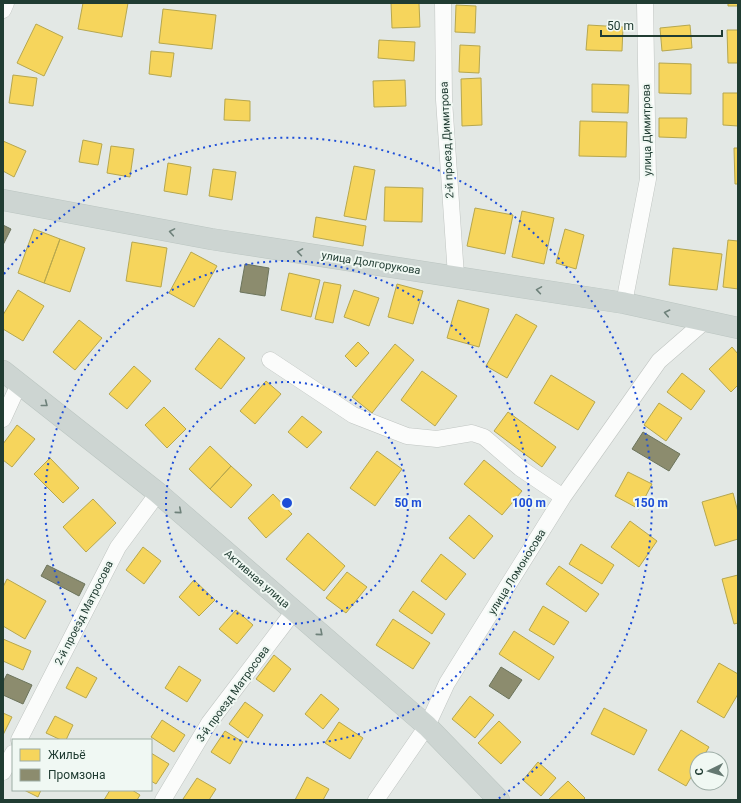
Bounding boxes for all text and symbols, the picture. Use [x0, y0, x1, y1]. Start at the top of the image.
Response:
scale bar [601, 12, 722, 38]
text: 50 m [607, 19, 634, 33]
street label: 2-й проезд Димитрова [437, 81, 457, 199]
street label: улица Димитрова [640, 84, 654, 176]
one-way arrow [169, 228, 175, 236]
one-way arrow [297, 248, 303, 257]
street label: улица Долгорукова [320, 249, 422, 277]
one-way arrow [536, 286, 543, 294]
one-way arrow [664, 309, 671, 317]
one-way arrow [40, 399, 47, 406]
centre of rings [280, 496, 294, 510]
text: 50 m [394, 496, 422, 510]
text: 100 m [512, 496, 546, 510]
text: 150 m [634, 496, 668, 510]
one-way arrow [174, 506, 182, 514]
street label: улица Ломоносова [485, 527, 549, 617]
street label: Активная улица [222, 547, 292, 611]
street label: 2-й проезд Матросова [52, 559, 116, 667]
one-way arrow [315, 628, 322, 635]
street label: 3-й проезд Матросова [194, 643, 272, 745]
legend [12, 739, 152, 791]
text: Жильё [48, 748, 86, 762]
north arrow [689, 751, 729, 791]
text: Промзона [48, 768, 105, 782]
text: С [693, 768, 706, 776]

